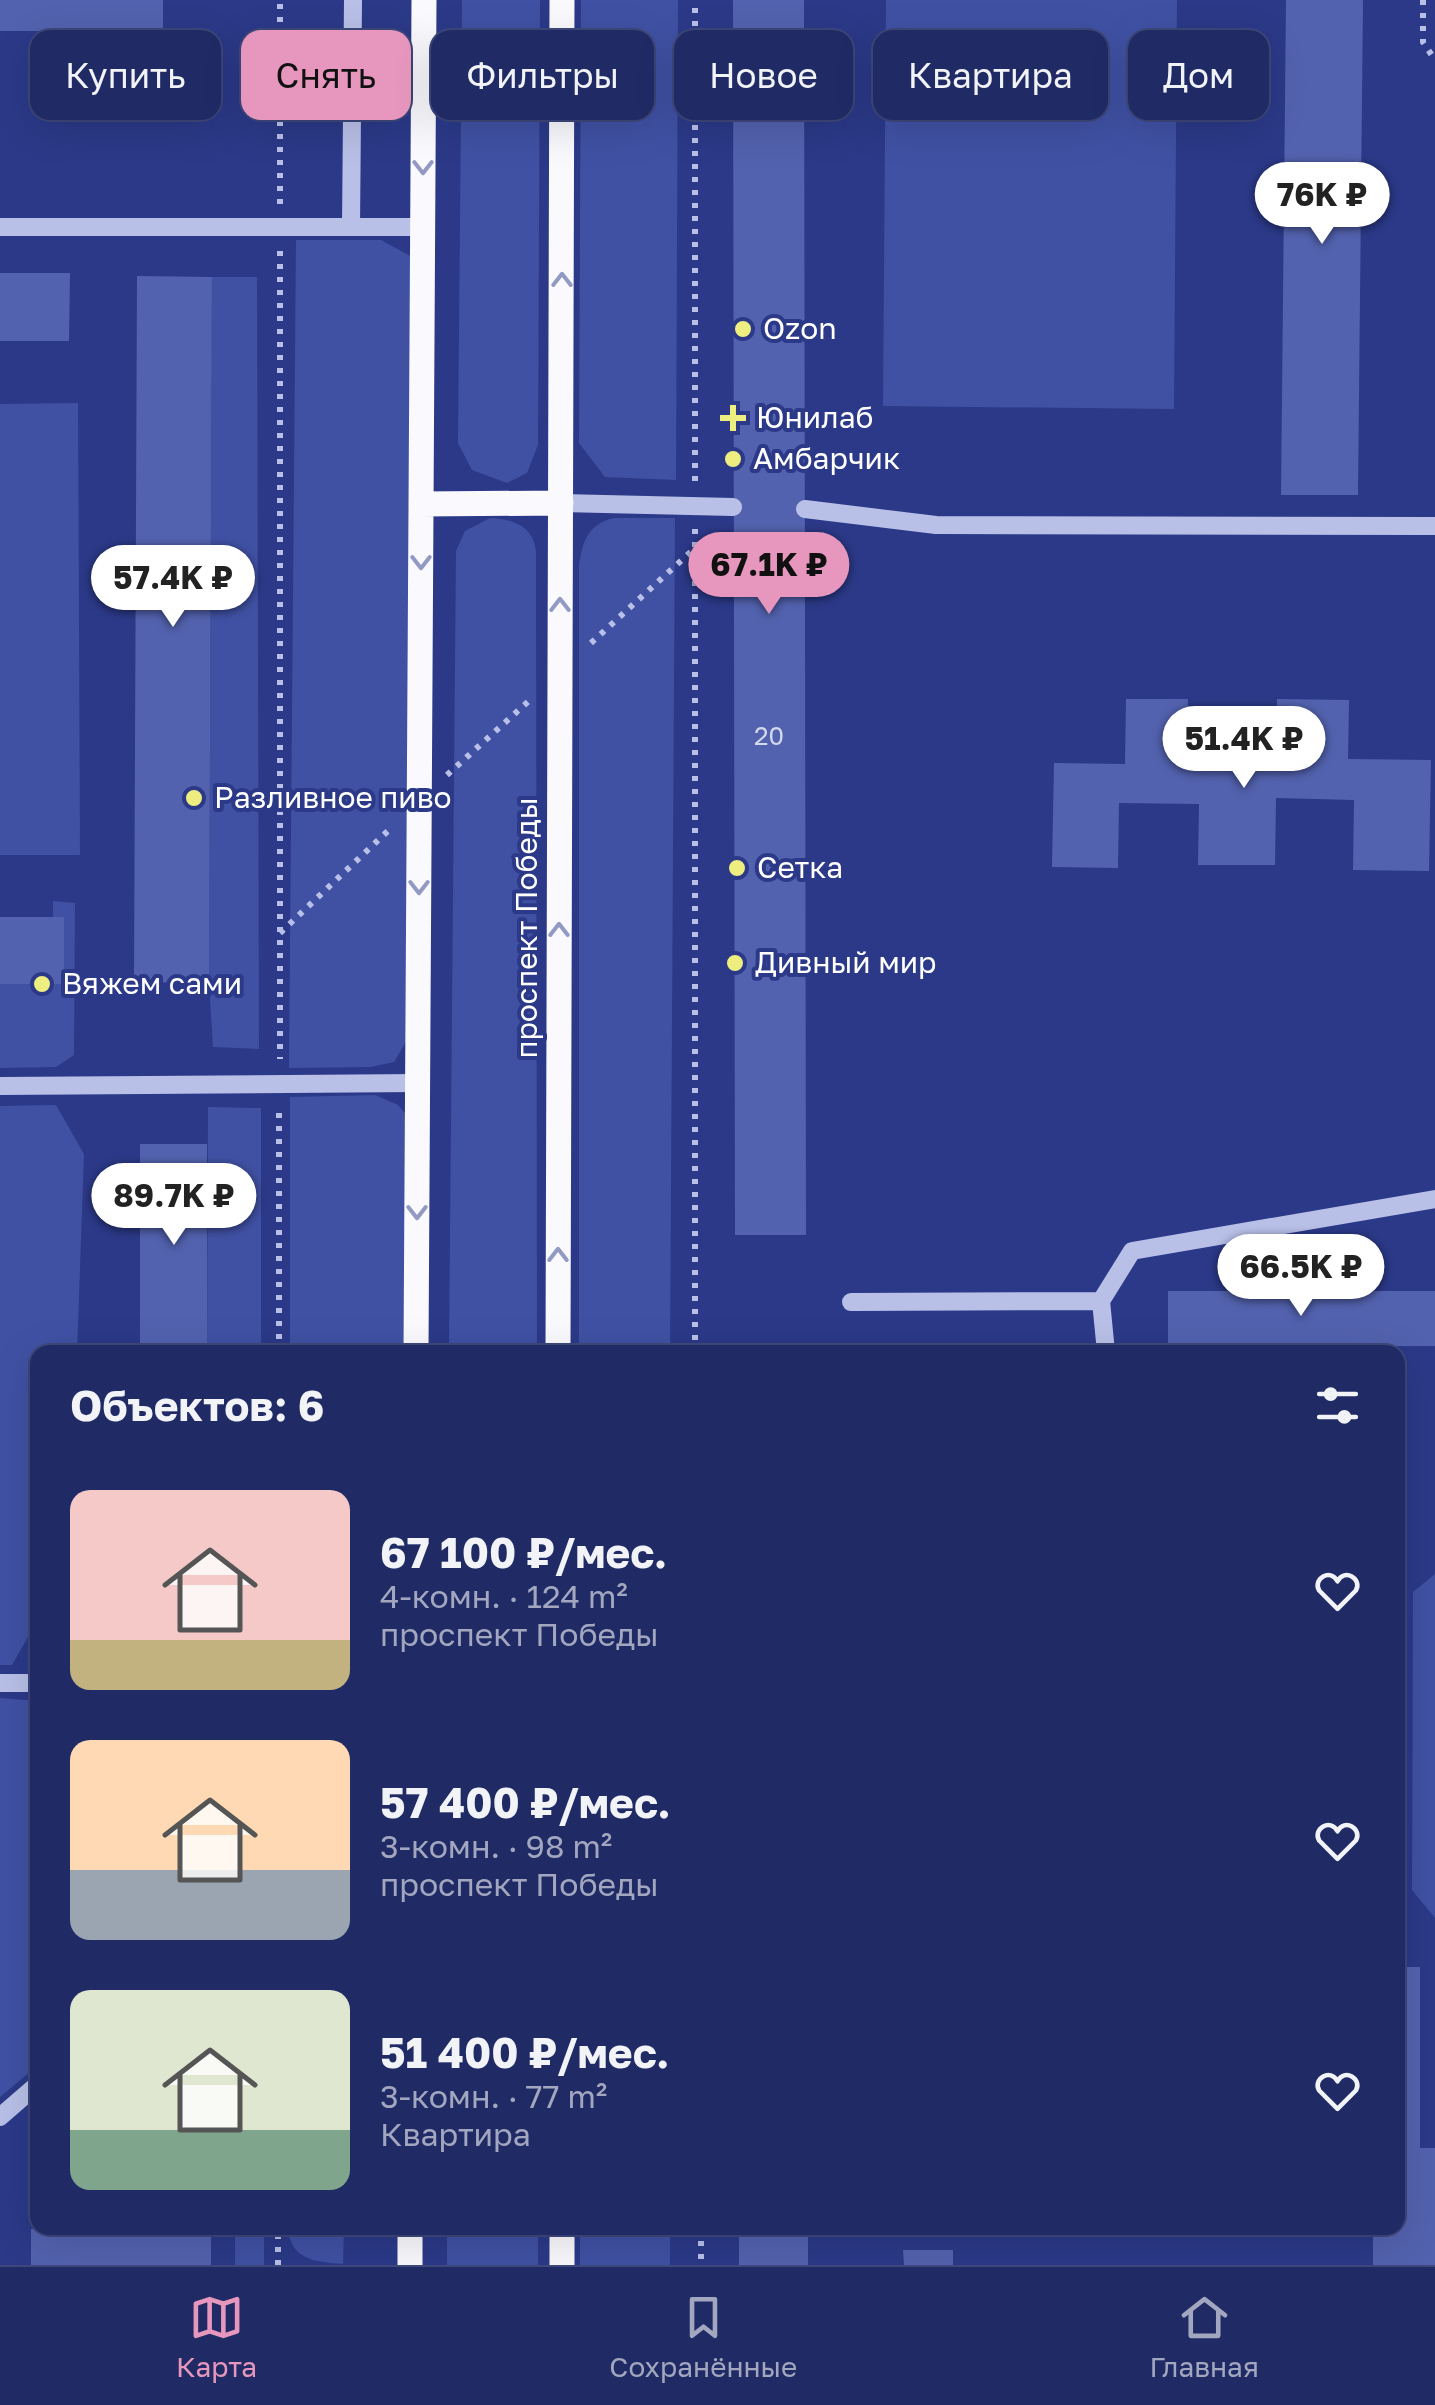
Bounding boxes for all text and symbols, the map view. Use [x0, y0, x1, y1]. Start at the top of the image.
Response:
chip: Купить [30, 30, 221, 120]
chip: Снять [241, 30, 411, 120]
chip: Фильтры [431, 30, 654, 120]
chip: Новое [674, 30, 853, 120]
chip: Квартира [873, 30, 1108, 120]
chip: Дом [1128, 30, 1269, 120]
one-way arrow [412, 160, 434, 176]
pin: 76K ₽ [1252, 162, 1392, 247]
text: 76K ₽ [1277, 175, 1367, 213]
one-way arrow [551, 272, 573, 288]
place label: Ozon [763, 310, 837, 346]
marker: Ozon [732, 318, 754, 340]
place label: Юнилаб [756, 399, 873, 435]
marker: Юнилаб [720, 405, 746, 431]
place label: Амбарчик [753, 440, 900, 476]
marker: Амбарчик [722, 448, 744, 470]
pin: 67.1K ₽ [677, 532, 861, 617]
pin: 57.4K ₽ [81, 545, 265, 630]
text: 67.1K ₽ [710, 545, 828, 583]
one-way arrow [410, 555, 431, 571]
text: 57.4K ₽ [113, 558, 233, 596]
one-way arrow [550, 597, 571, 613]
pin: 51.4K ₽ [1152, 706, 1336, 791]
text: 51.4K ₽ [1184, 719, 1304, 757]
house number: 20 [754, 720, 784, 751]
place label: Разливное пиво [214, 779, 452, 815]
marker: Разливное пиво [183, 787, 205, 809]
street label: проспект Победы [508, 797, 544, 1059]
place label: Сетка [757, 849, 843, 885]
marker: Сетка [726, 857, 748, 879]
one-way arrow [408, 880, 429, 896]
one-way arrow [548, 922, 570, 938]
place label: Дивный мир [755, 944, 937, 980]
marker: Дивный мир [724, 952, 746, 974]
place label: Вяжем сами [62, 965, 242, 1001]
marker: Вяжем сами [31, 973, 53, 995]
pin: 89.7K ₽ [82, 1163, 266, 1248]
text: 89.7K ₽ [113, 1176, 235, 1214]
one-way arrow [406, 1205, 427, 1221]
pin: 66.5K ₽ [1209, 1234, 1393, 1319]
one-way arrow [547, 1247, 569, 1262]
text: 66.5K ₽ [1239, 1247, 1363, 1285]
icon: filters [1310, 1378, 1365, 1433]
text: Объектов: 6 [70, 1380, 325, 1430]
text: 67 100 ₽/мес. [380, 1527, 667, 1577]
icon: home [150, 1530, 270, 1650]
icon: heart [1310, 1563, 1365, 1618]
text: 4-комн. · 124 m² [380, 1577, 628, 1615]
text: проспект Победы [380, 1615, 659, 1653]
text: 57 400 ₽/мес. [380, 1777, 671, 1827]
icon: home [150, 1780, 270, 1900]
icon: heart [1310, 1813, 1365, 1868]
text: 3-комн. · 98 m² [380, 1827, 612, 1865]
text: проспект Победы [380, 1865, 659, 1903]
text: 51 400 ₽/мес. [380, 2027, 670, 2077]
icon: home [150, 2030, 270, 2150]
icon: heart [1310, 2063, 1365, 2118]
text: 3-комн. · 77 m² [380, 2077, 607, 2115]
text: Квартира [380, 2115, 531, 2153]
tab: Карта [176, 2290, 257, 2383]
tab: Сохранённые [609, 2290, 797, 2383]
tab: Главная [1149, 2290, 1259, 2383]

